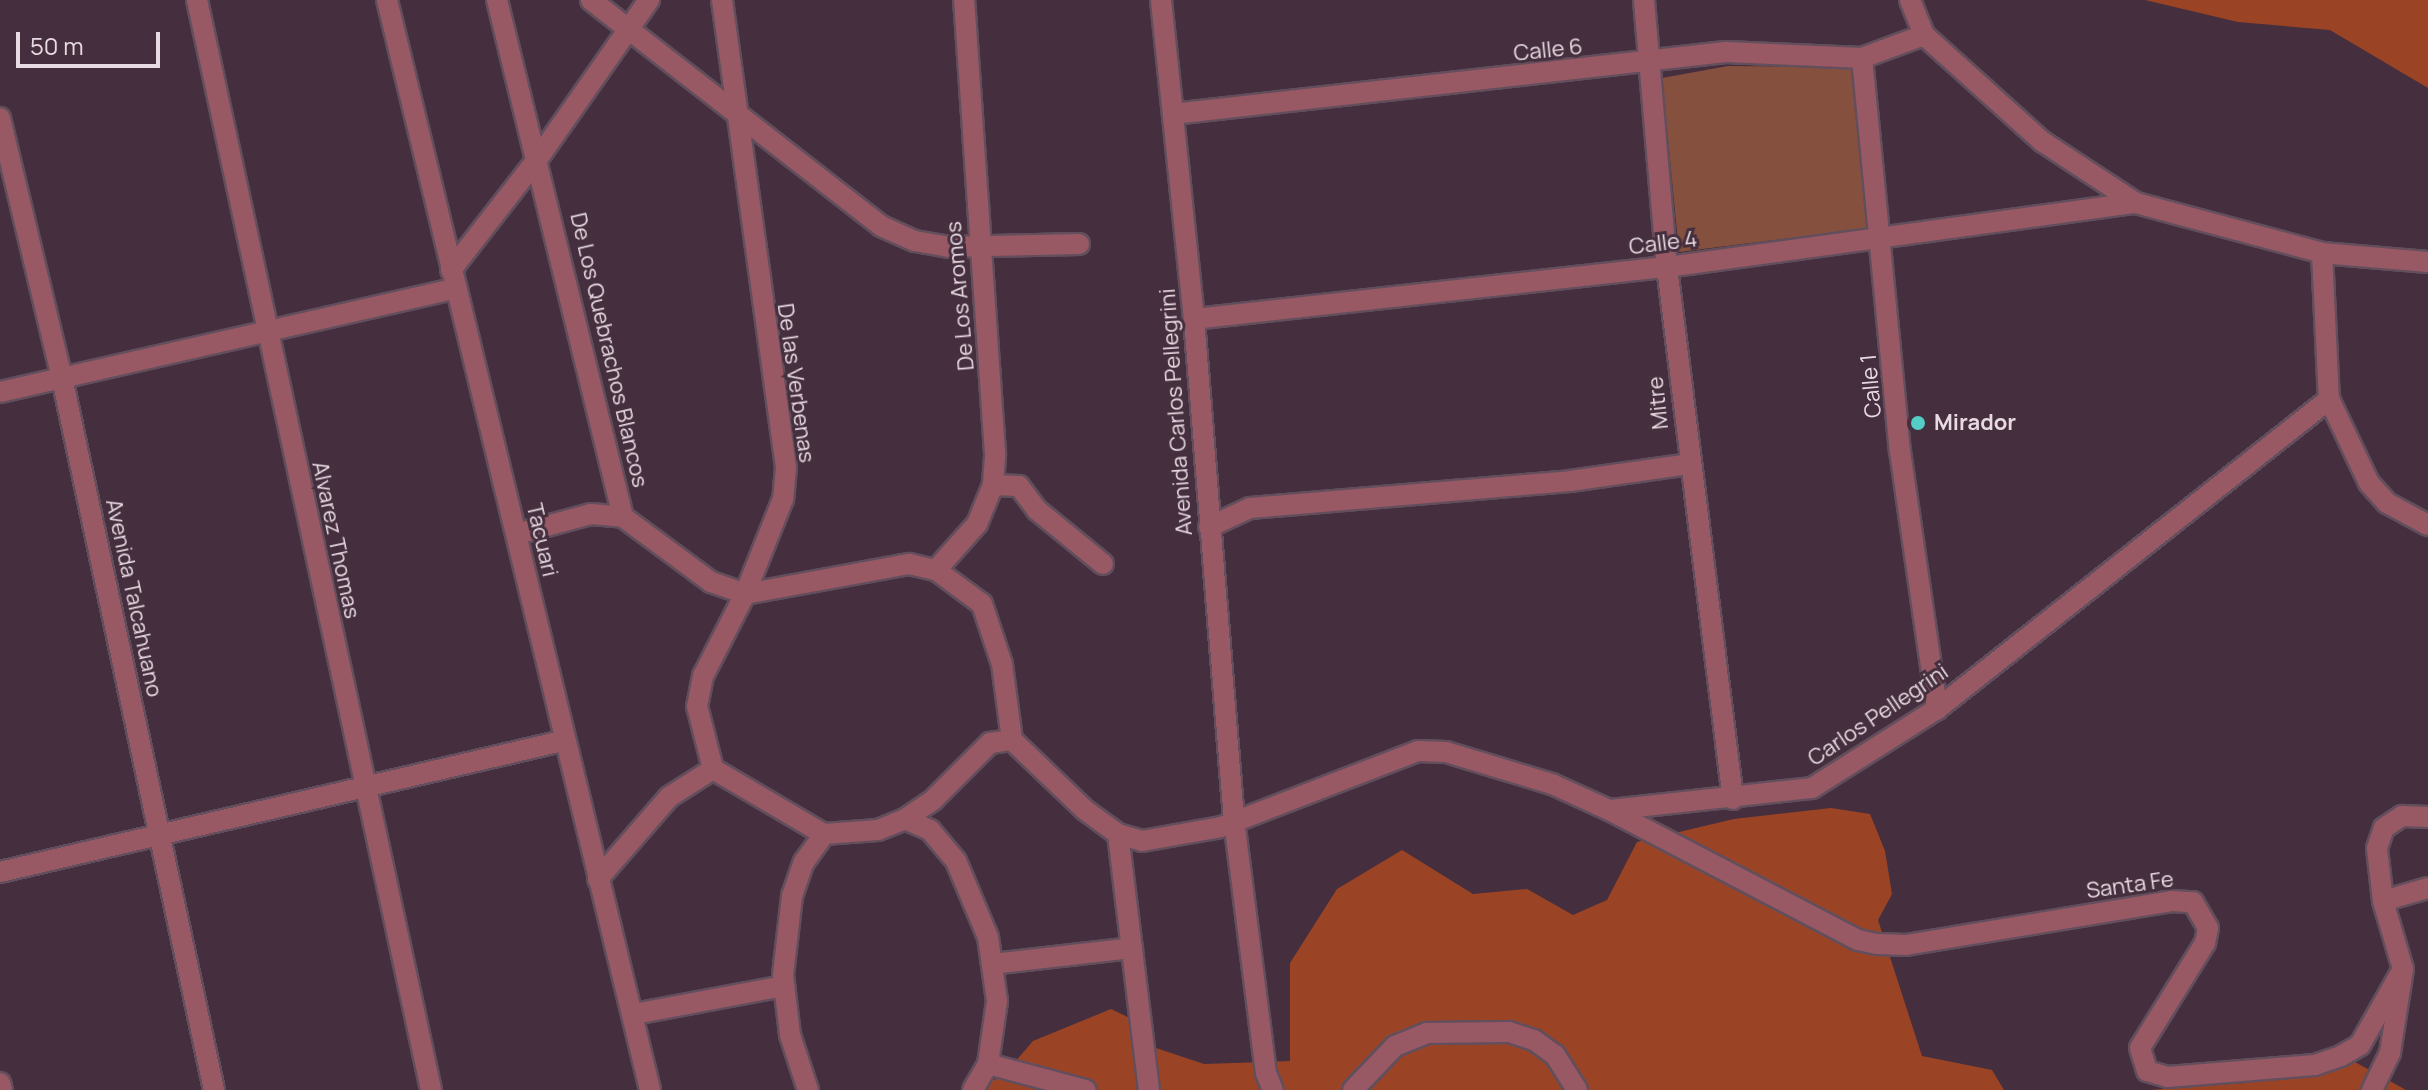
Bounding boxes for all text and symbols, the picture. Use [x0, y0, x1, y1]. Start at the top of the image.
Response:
scale bar [20, 16, 164, 66]
text: 50 m [30, 29, 84, 62]
street label: Calle 6 [1512, 33, 1584, 67]
street label: De Los Quebrachos Blancos [565, 210, 653, 490]
street label: De Los Aromos [940, 220, 980, 372]
street label: Calle 4 [1627, 226, 1699, 260]
street label: Avenida Carlos Pellegrini [1154, 288, 1198, 536]
street label: De las Verbenas [772, 302, 820, 464]
street label: Calle 1 [1855, 353, 1887, 419]
street label: Mitre [1642, 375, 1674, 431]
place label: Mirador [1934, 410, 2016, 436]
marker: Mirador [1909, 414, 1927, 432]
street label: Alvarez Thomas [306, 459, 366, 621]
street label: Avenida Talcahuano [100, 497, 168, 699]
street label: Tacuari [521, 501, 563, 579]
street label: Carlos Pellegrini [1803, 658, 1953, 772]
street label: Santa Fe [2085, 866, 2175, 904]

